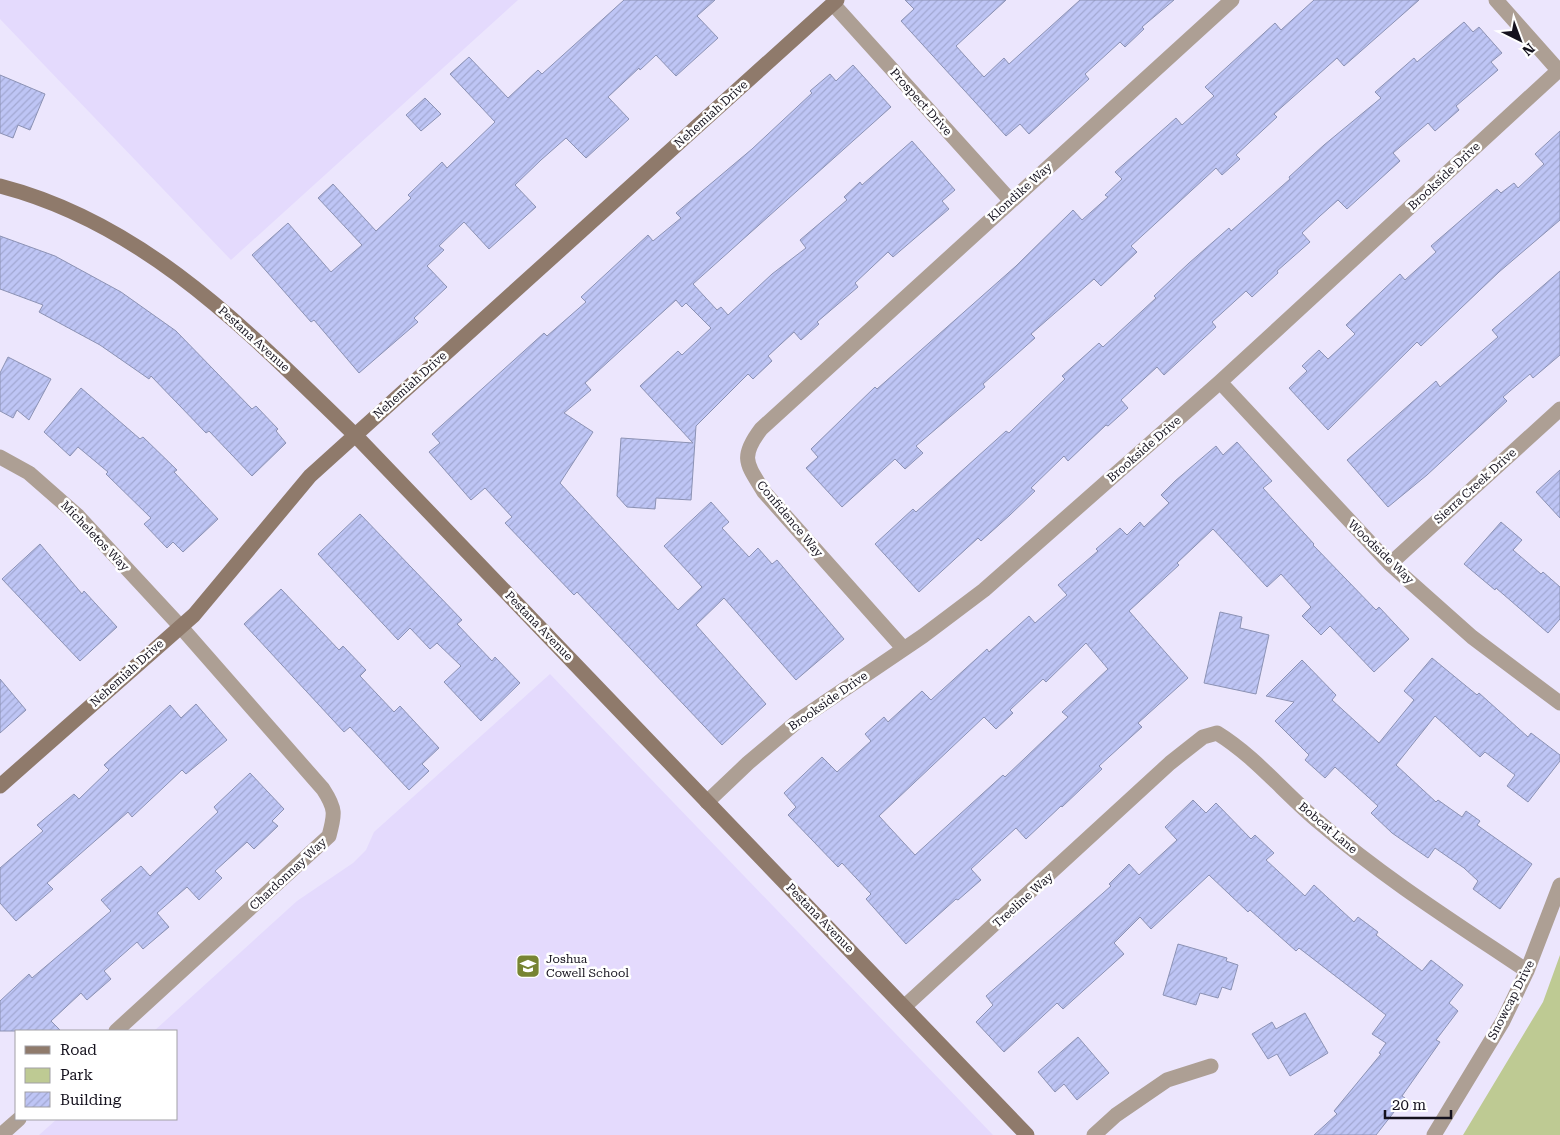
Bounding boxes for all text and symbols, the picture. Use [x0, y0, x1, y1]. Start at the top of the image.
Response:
north arrow [1495, 15, 1545, 65]
text: N [1519, 40, 1538, 59]
street label: Prospect Drive [887, 66, 955, 139]
street label: Nehemiah Drive [672, 77, 751, 151]
street label: Brookside Drive [1405, 139, 1483, 213]
street label: Klondike Way [985, 159, 1055, 224]
street label: Pestana Avenue [216, 303, 293, 375]
street label: Nehemiah Drive [371, 348, 450, 422]
street label: Brookside Drive [1104, 413, 1184, 485]
street label: Sierra Creek Drive [1431, 445, 1519, 527]
street label: Confidence Way [754, 478, 827, 561]
street label: Micheletos Way [58, 498, 133, 575]
street label: Woodside Way [1345, 517, 1417, 588]
street label: Pestana Avenue [502, 588, 576, 664]
street label: Nehemiah Drive [88, 636, 167, 710]
street label: Brookside Drive [786, 668, 871, 733]
street label: Bobcat Lane [1296, 799, 1360, 857]
street label: Chardonnay Way [247, 834, 330, 913]
street label: Treeline Way [990, 869, 1056, 931]
street label: Pestana Avenue [783, 880, 857, 956]
place label: Joshua Cowell School [546, 952, 629, 980]
school or university icon: Joshua Cowell School [515, 953, 541, 979]
street label: Snowcap Drive [1485, 957, 1537, 1042]
legend [15, 1030, 178, 1120]
text: Road [60, 1041, 97, 1059]
text: Park [60, 1066, 94, 1084]
scale bar [1385, 1088, 1451, 1120]
text: Building [60, 1091, 122, 1109]
text: 20 m [1392, 1096, 1427, 1114]

